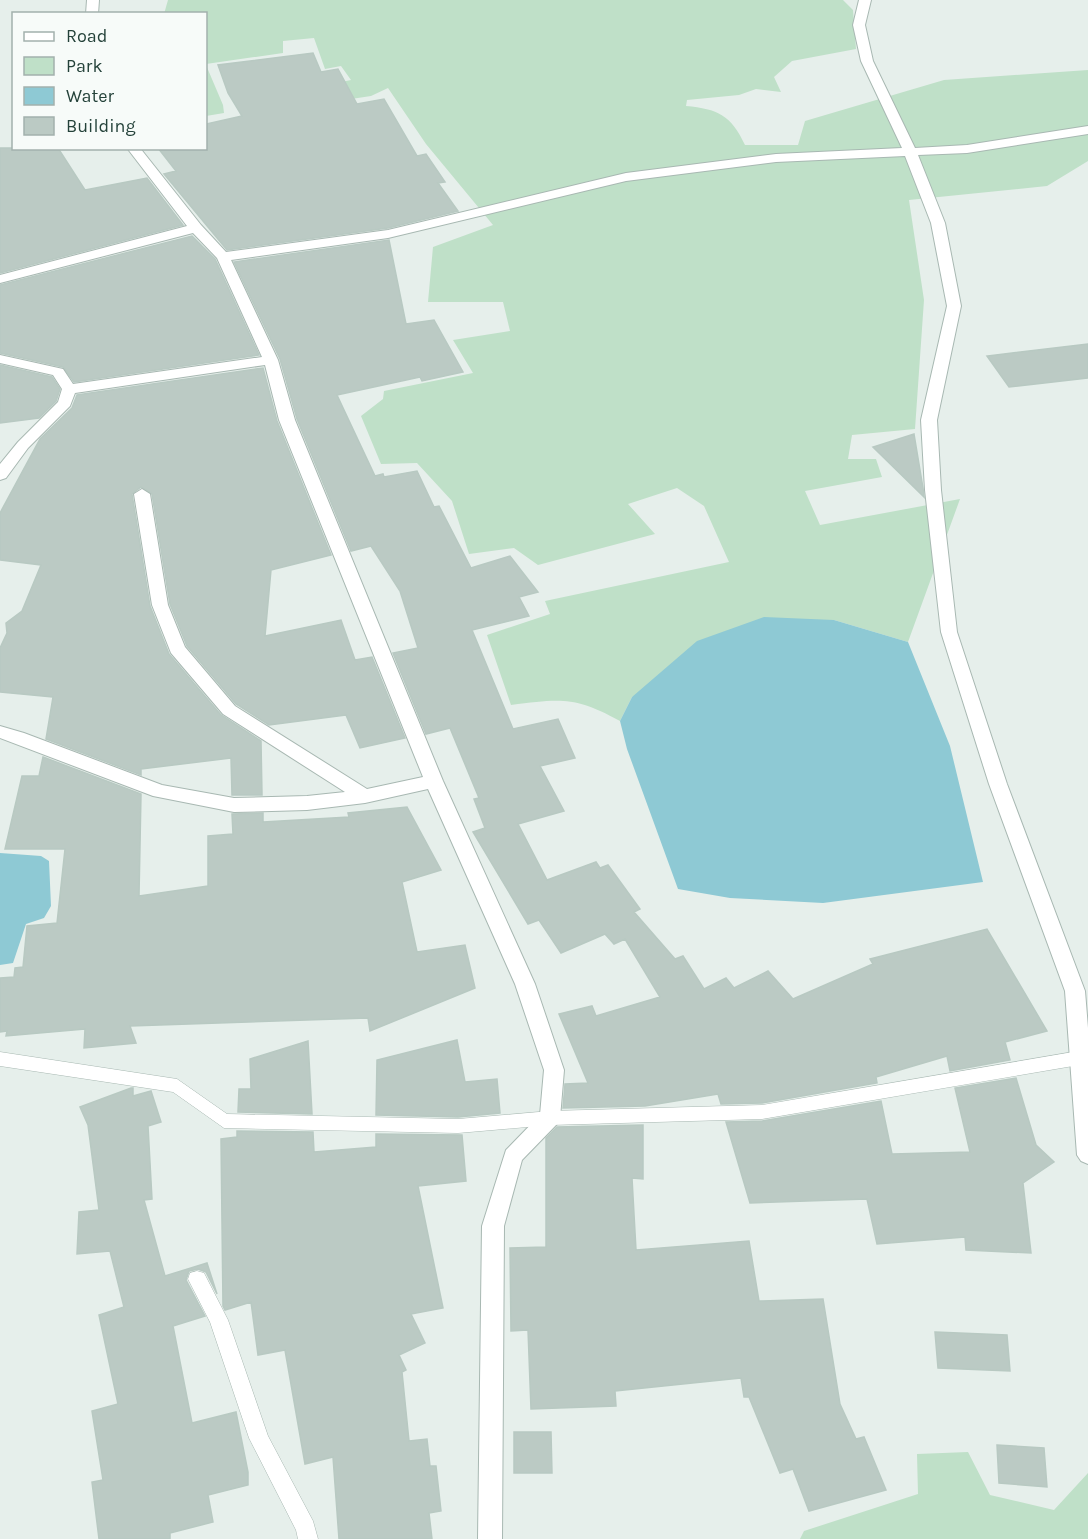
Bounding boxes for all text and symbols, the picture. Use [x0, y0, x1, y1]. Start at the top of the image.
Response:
legend [12, 12, 207, 150]
text: Road [66, 25, 107, 47]
text: Park [66, 55, 103, 77]
text: Water [66, 85, 114, 107]
text: Building [66, 115, 136, 137]

